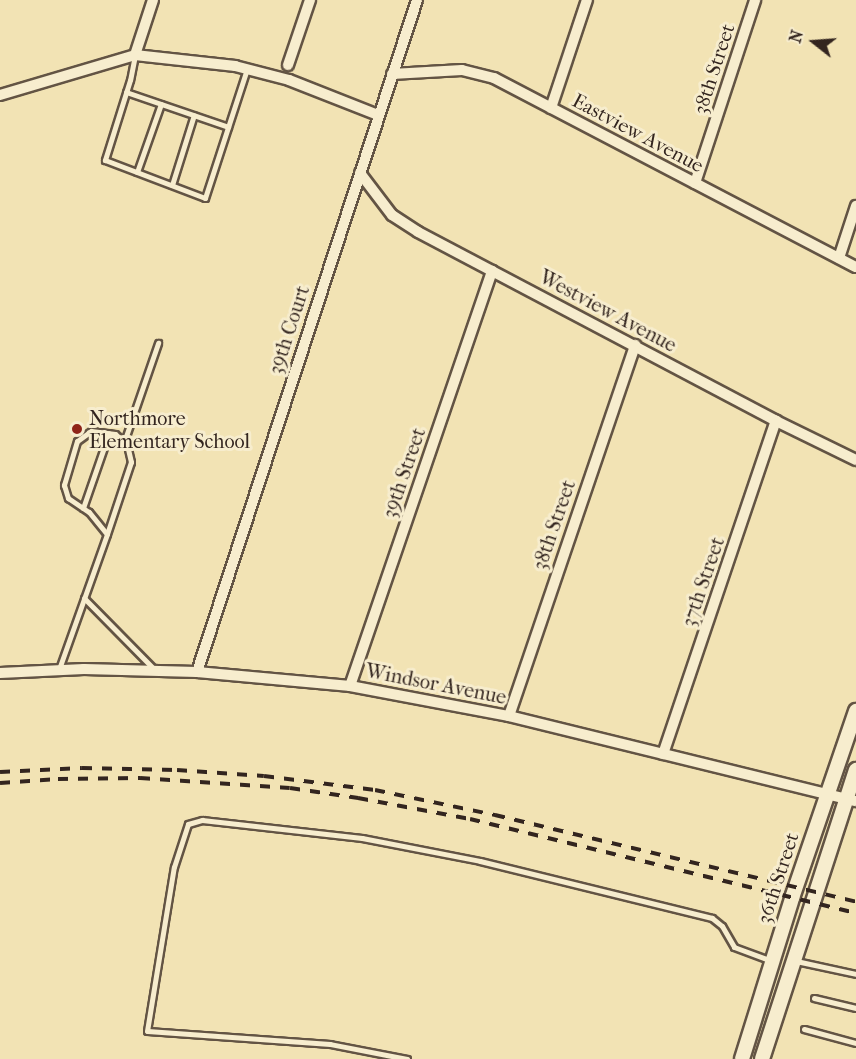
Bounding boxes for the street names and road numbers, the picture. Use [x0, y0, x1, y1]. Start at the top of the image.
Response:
street label: 38th Street [688, 21, 740, 117]
street label: Eastview Avenue [568, 88, 708, 178]
street label: Westview Avenue [535, 265, 681, 357]
street label: 39th Court [263, 283, 315, 377]
street label: 39th Street [377, 425, 431, 521]
street label: 38th Street [527, 477, 581, 573]
street label: 37th Street [676, 534, 730, 630]
street label: Windsor Avenue [364, 659, 508, 709]
street label: 36th Street [752, 829, 804, 927]

